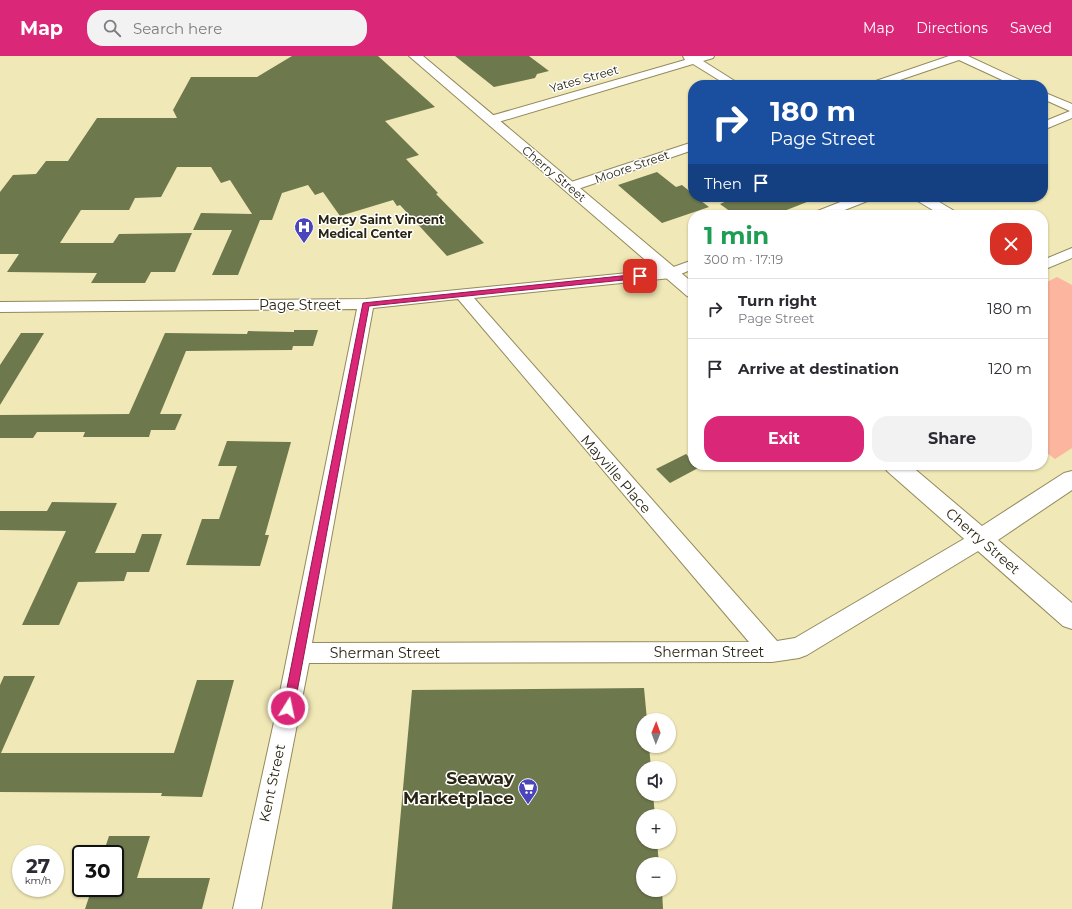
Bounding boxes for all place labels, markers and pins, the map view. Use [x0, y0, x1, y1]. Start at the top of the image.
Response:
place label: Mercy Saint Vincent Medical Center [318, 212, 445, 241]
hospital icon: Mercy Saint Vincent Medical Center [293, 216, 315, 244]
pin [623, 259, 657, 293]
place label: Seaway Marketplace [403, 768, 515, 808]
supermarket icon: Seaway Marketplace [517, 777, 539, 805]

